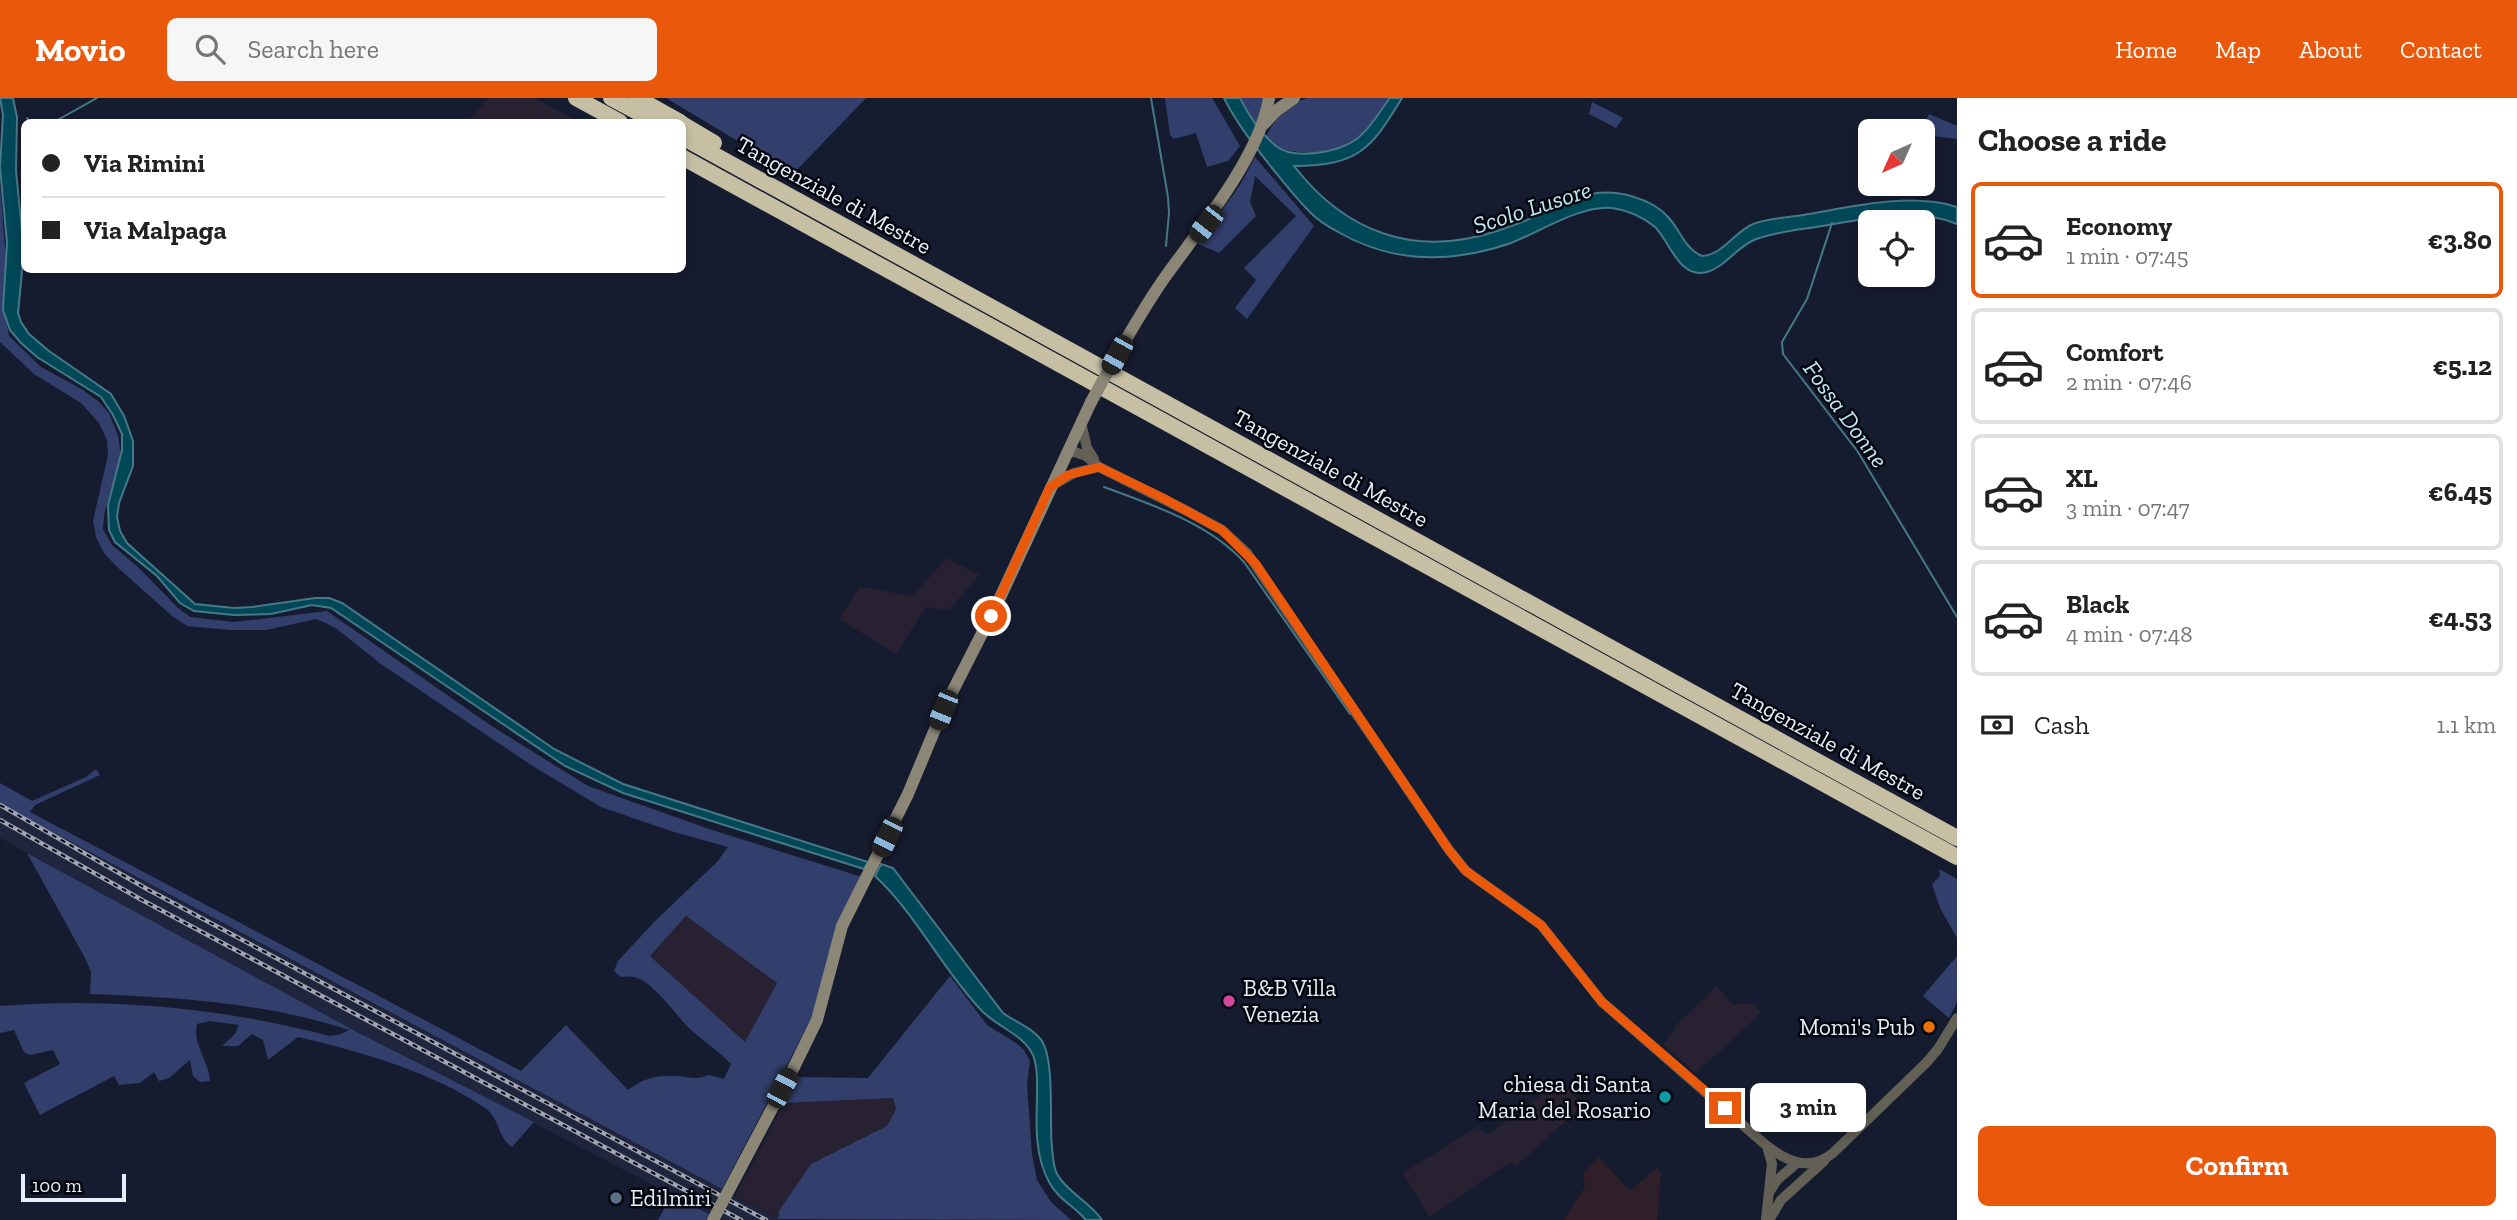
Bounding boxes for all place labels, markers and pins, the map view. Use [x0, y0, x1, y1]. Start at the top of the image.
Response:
place label: B&B Villa Venezia [1242, 974, 1336, 1028]
marker: B&B Villa Venezia [1221, 993, 1237, 1009]
place label: Momi's Pub [1799, 1013, 1915, 1041]
marker: Momi's Pub [1921, 1019, 1937, 1035]
place label: chiesa di Santa Maria del Rosario [1478, 1070, 1651, 1124]
marker: chiesa di Santa Maria del Rosario [1657, 1089, 1673, 1105]
place label: Edilmiri [630, 1184, 711, 1212]
marker: Edilmiri [608, 1190, 624, 1206]

